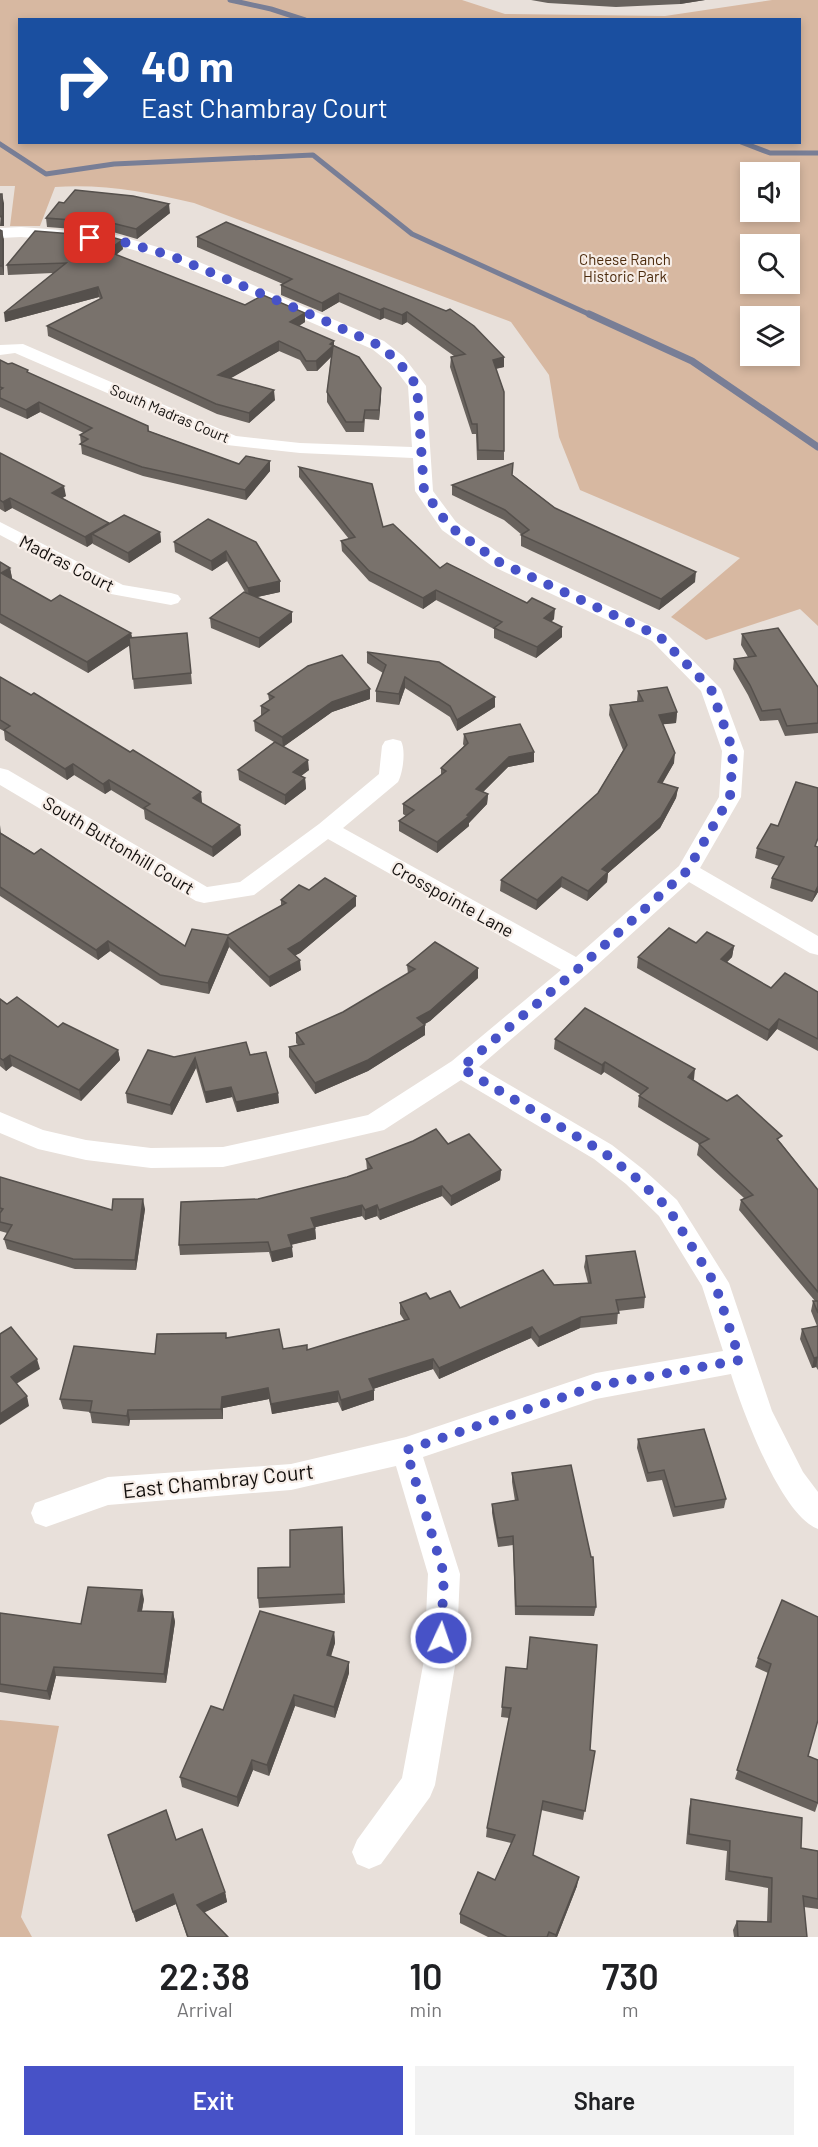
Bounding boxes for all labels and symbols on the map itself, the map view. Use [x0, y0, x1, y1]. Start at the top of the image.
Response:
pin [64, 212, 115, 263]
park label: Cheese Ranch Historic Park [579, 250, 671, 285]
street label: South Madras Court [108, 380, 232, 446]
street label: Madras Court [16, 530, 118, 596]
street label: South Buttonhill Court [39, 791, 199, 899]
street label: Crosspointe Lane [388, 856, 518, 942]
street label: East Chambray Court [121, 1458, 315, 1502]
position arrow [409, 1606, 473, 1670]

